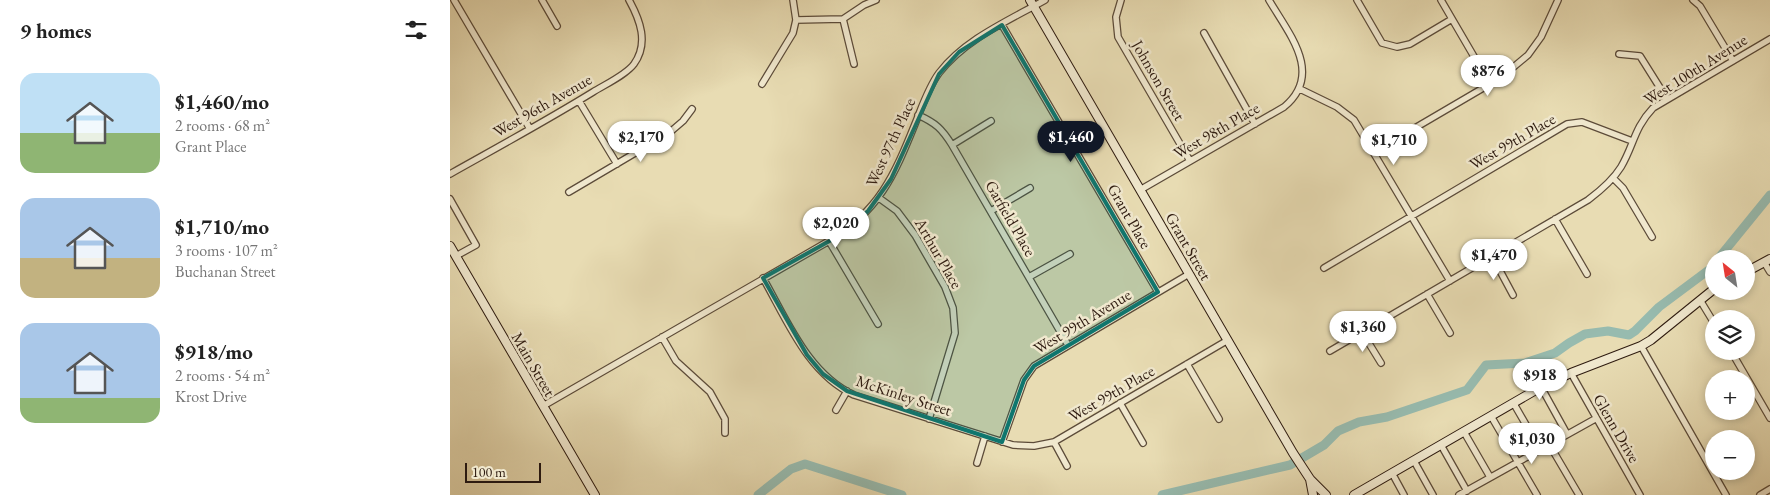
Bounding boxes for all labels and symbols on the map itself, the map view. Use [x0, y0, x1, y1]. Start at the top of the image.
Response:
street label: West 100th Avenue [1640, 29, 1751, 110]
street label: Johnson Street [1126, 34, 1190, 124]
pin: $876 [1458, 54, 1518, 97]
street label: West 96th Avenue [489, 69, 595, 142]
street label: West 97th Place [861, 94, 920, 190]
street label: West 98th Place [1169, 97, 1263, 164]
street label: West 99th Place [1465, 108, 1559, 175]
pin: $2,170 [600, 120, 682, 163]
pin: $1,460 [1030, 120, 1112, 163]
pin: $1,710 [1353, 124, 1435, 166]
street label: Garfield Place [980, 176, 1041, 260]
street label: Grant Place [1103, 180, 1157, 252]
pin: $2,020 [795, 206, 877, 249]
street label: Grant Street [1161, 208, 1216, 284]
street label: Arthur Place [909, 213, 967, 292]
pin: $1,470 [1453, 238, 1535, 281]
north arrow [1705, 250, 1755, 300]
street label: West 99th Avenue [1030, 284, 1135, 359]
pin: $1,360 [1322, 310, 1404, 353]
street label: Main Street [507, 328, 560, 400]
pin: $918 [1510, 358, 1570, 401]
street label: West 99th Place [1064, 360, 1158, 427]
street label: McKinley Street [853, 370, 954, 421]
street label: Glenn Drive [1588, 390, 1645, 466]
pin: $1,030 [1491, 422, 1573, 465]
scale bar [465, 460, 541, 483]

